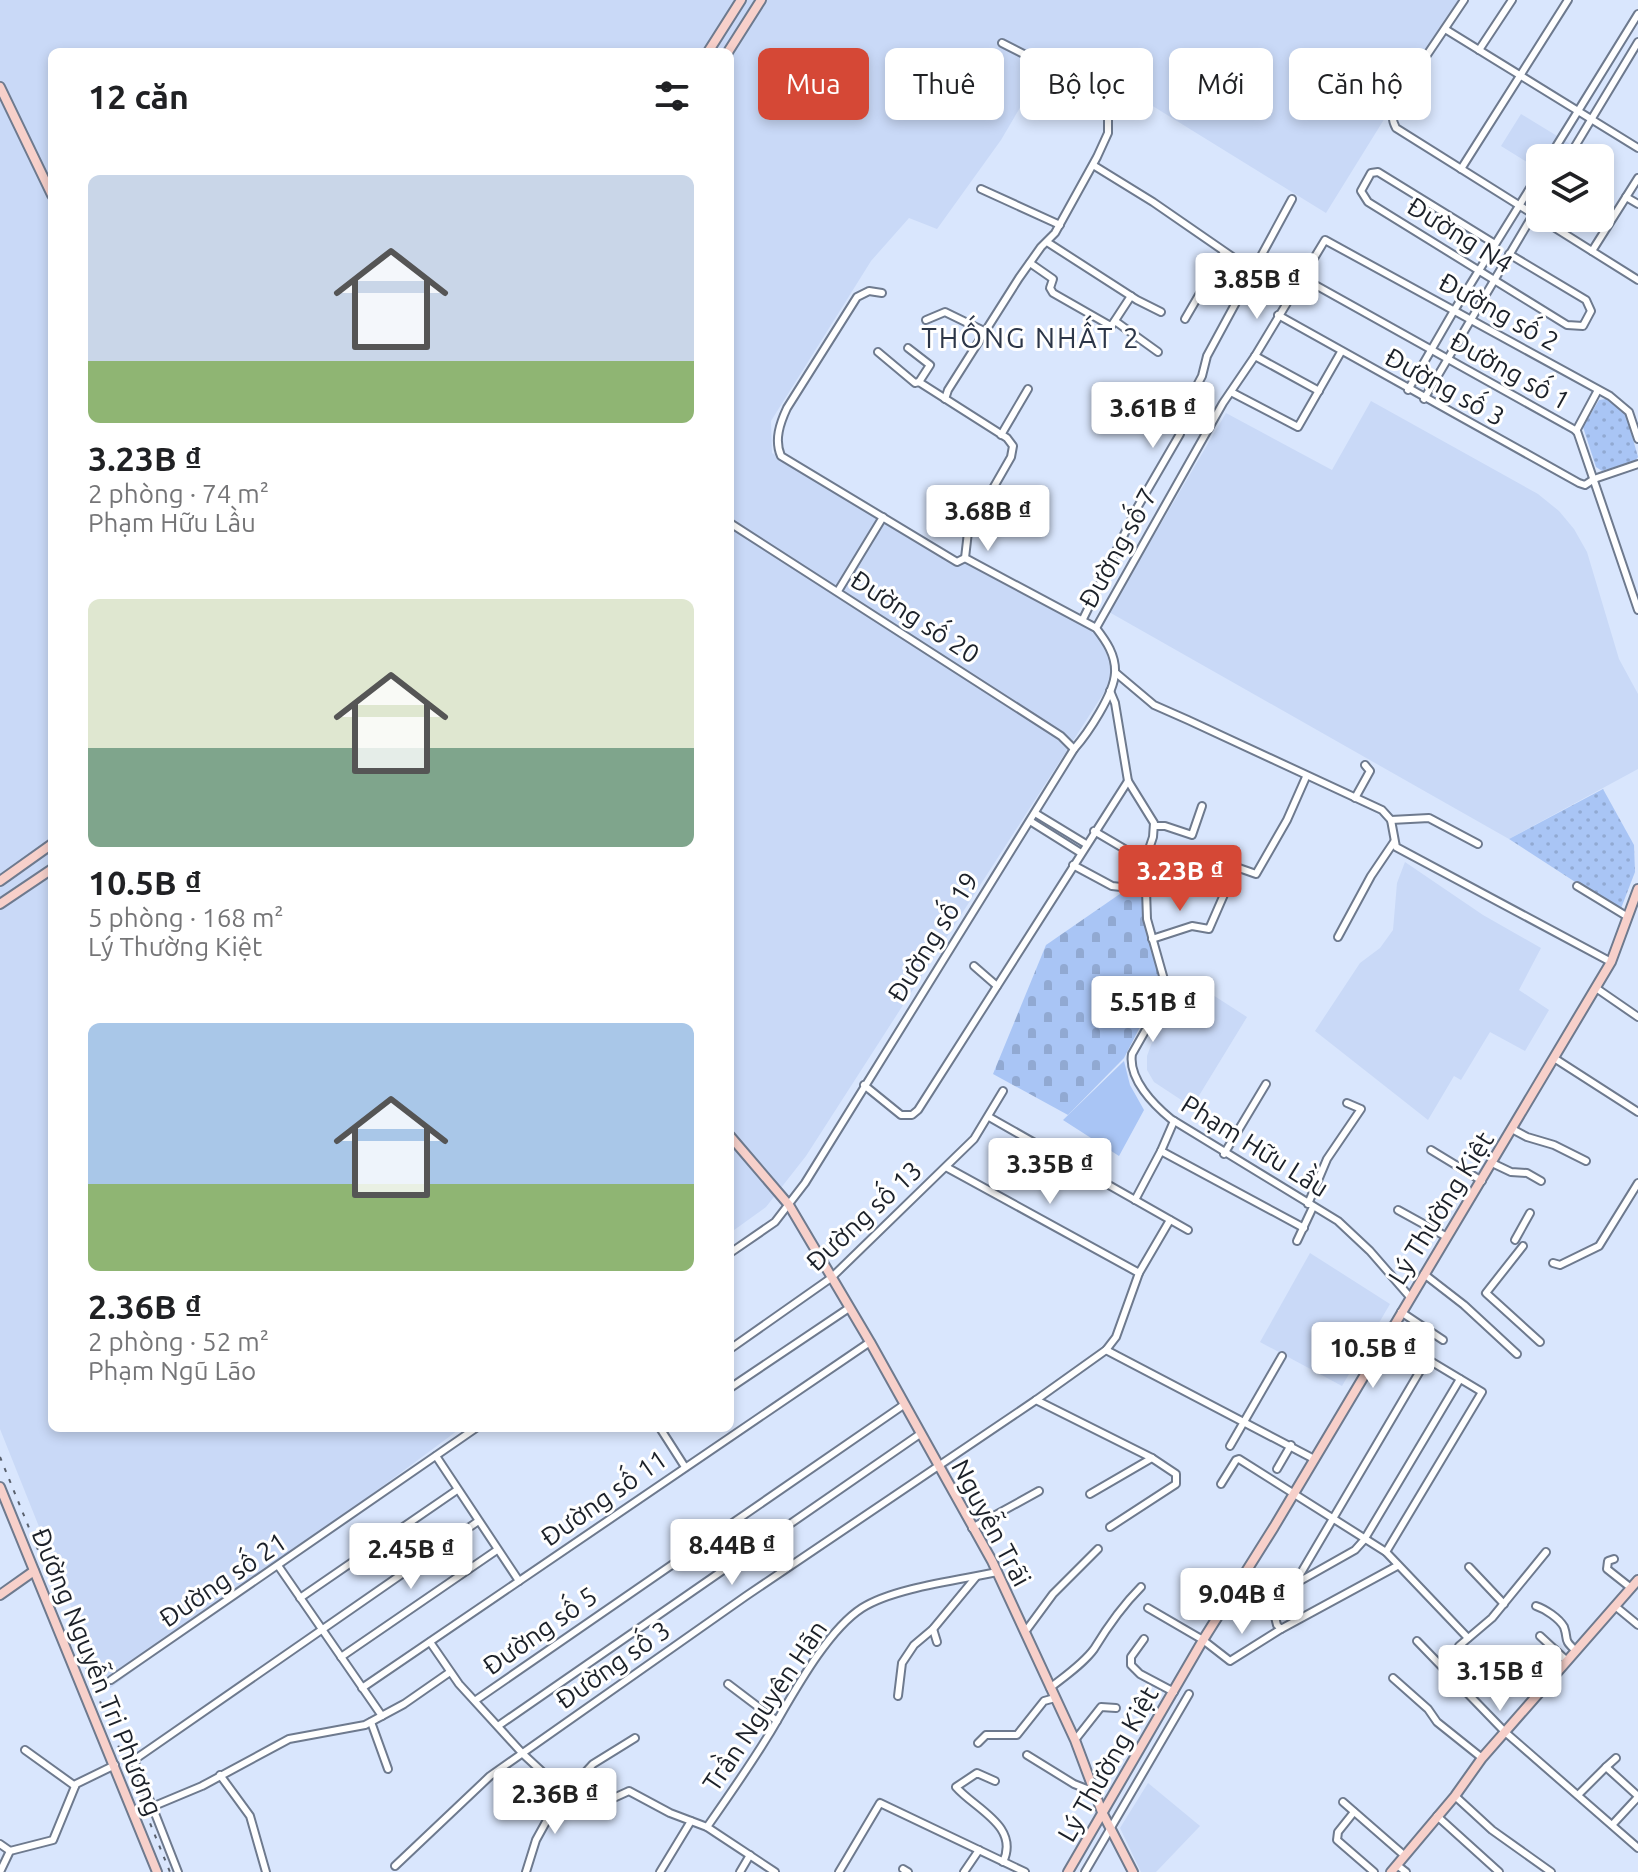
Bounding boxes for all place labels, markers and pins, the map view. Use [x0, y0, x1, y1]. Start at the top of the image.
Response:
pin: 3.85B ₫ [1183, 253, 1331, 321]
pin: 3.61B ₫ [1079, 382, 1227, 450]
pin: 3.68B ₫ [914, 485, 1062, 553]
pin: 3.23B ₫ [1106, 845, 1254, 913]
pin: 5.51B ₫ [1079, 976, 1227, 1044]
pin: 3.35B ₫ [976, 1138, 1124, 1206]
pin: 10.5B ₫ [1299, 1322, 1447, 1390]
pin: 8.44B ₫ [658, 1519, 806, 1587]
pin: 2.45B ₫ [337, 1523, 485, 1591]
pin: 9.04B ₫ [1168, 1568, 1316, 1636]
pin: 3.15B ₫ [1426, 1645, 1574, 1713]
pin: 2.36B ₫ [481, 1768, 629, 1836]

